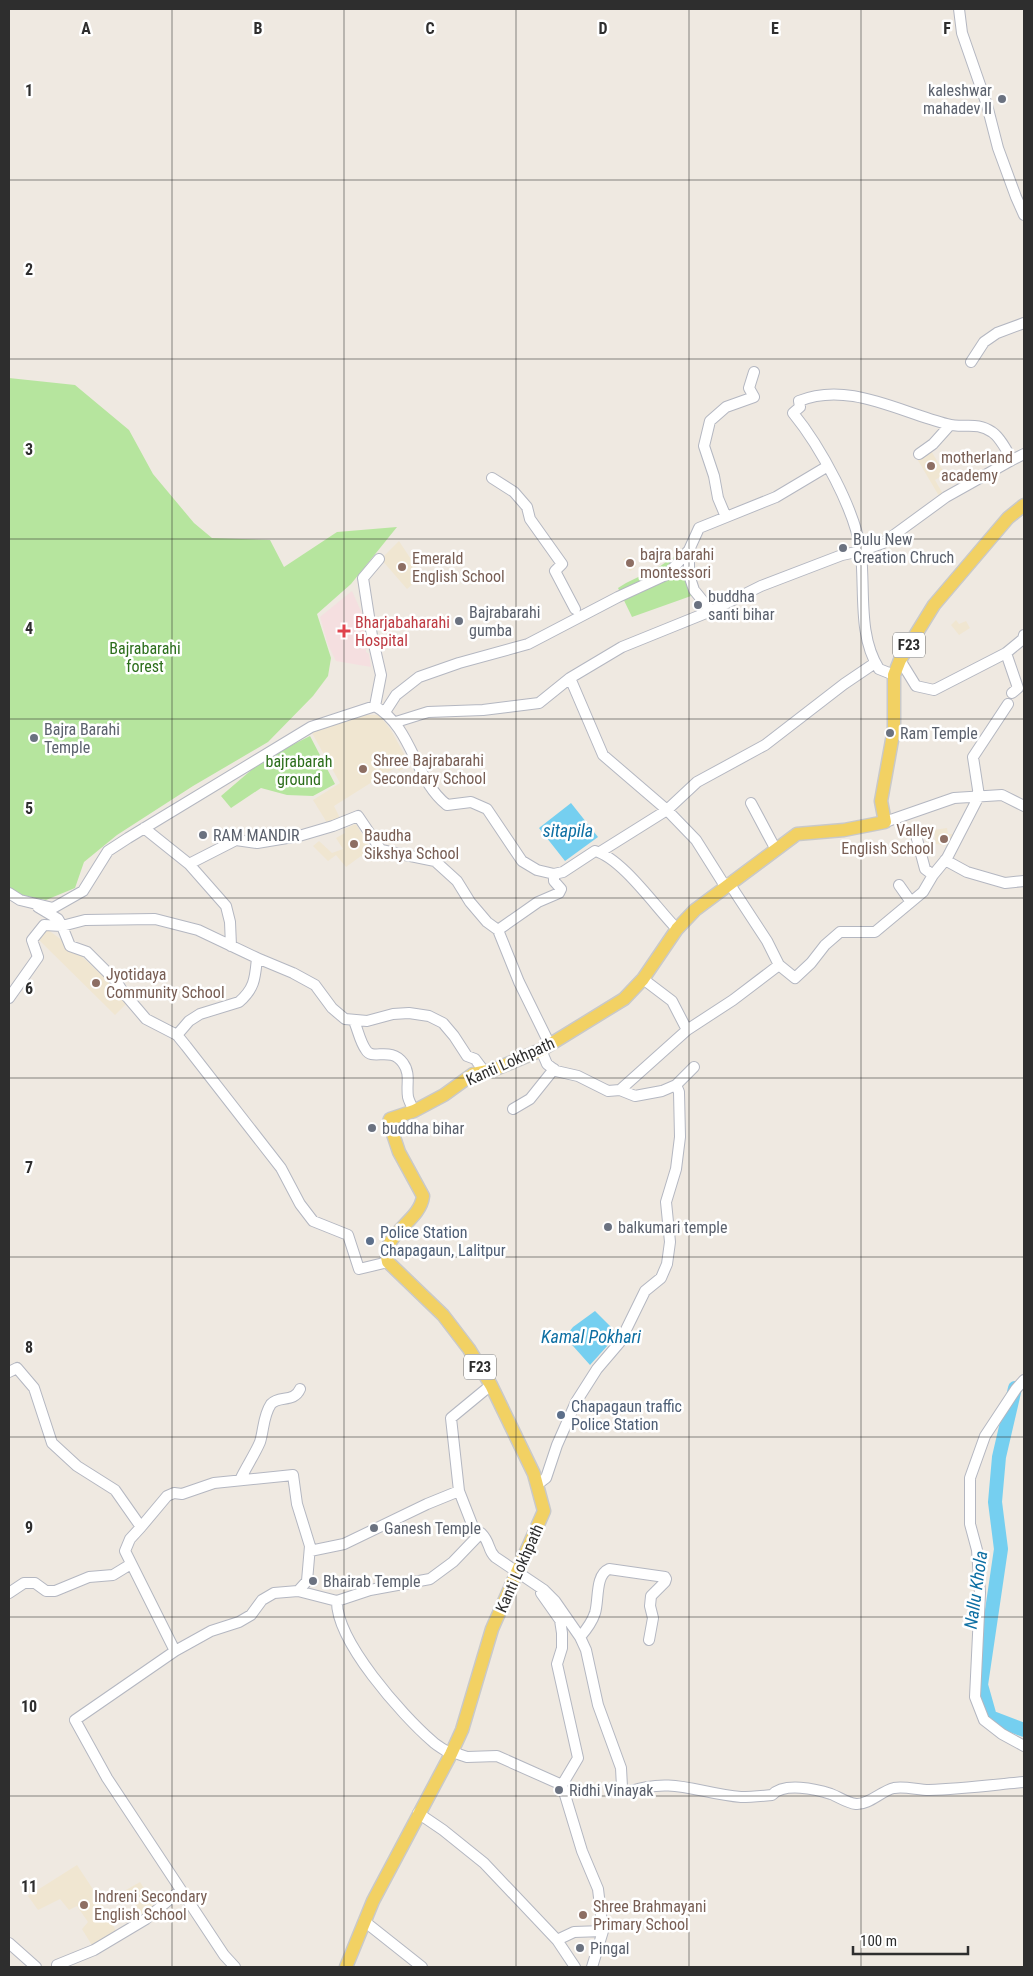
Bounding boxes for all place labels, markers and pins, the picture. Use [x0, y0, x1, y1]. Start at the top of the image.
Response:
place label: kaleshwar mahadev II [923, 81, 992, 118]
marker: kaleshwar mahadev II [996, 93, 1008, 105]
place label: motherland academy [941, 448, 1013, 485]
marker: motherland academy [925, 460, 937, 472]
place label: Bulu New Creation Chruch [853, 530, 954, 567]
marker: Bulu New Creation Chruch [837, 542, 849, 554]
place label: bajra barahi montessori [640, 545, 714, 582]
place label: Emerald English School [412, 549, 505, 586]
marker: bajra barahi montessori [624, 557, 636, 569]
marker: Emerald English School [396, 561, 408, 573]
place label: buddha santi bihar [708, 587, 775, 624]
marker: buddha santi bihar [692, 599, 704, 611]
place label: Bajrabarahi gumba [469, 603, 540, 640]
place label: Bharjabaharahi Hospital [355, 613, 450, 650]
marker: Bajrabarahi gumba [453, 615, 465, 627]
marker: Bharjabaharahi Hospital [337, 624, 351, 638]
place label: Bajra Barahi Temple [44, 720, 120, 757]
place label: Ram Temple [900, 724, 978, 743]
marker: Ram Temple [884, 727, 896, 739]
marker: Bajra Barahi Temple [28, 732, 40, 744]
place label: Shree Bajrabarahi Secondary School [373, 751, 486, 788]
marker: Shree Bajrabarahi Secondary School [357, 763, 369, 775]
place label: Valley English School [841, 821, 934, 858]
place label: RAM MANDIR [213, 826, 300, 845]
place label: Baudha Sikshya School [364, 826, 459, 863]
marker: RAM MANDIR [197, 829, 209, 841]
marker: Valley English School [938, 833, 950, 845]
marker: Baudha Sikshya School [348, 838, 360, 850]
place label: Jyotidaya Community School [106, 965, 225, 1002]
marker: Jyotidaya Community School [90, 977, 102, 989]
place label: buddha bihar [382, 1119, 465, 1138]
marker: buddha bihar [366, 1122, 378, 1134]
place label: balkumari temple [618, 1218, 727, 1237]
marker: balkumari temple [602, 1221, 614, 1233]
place label: Police Station Chapagaun, Lalitpur [380, 1223, 506, 1260]
marker: Police Station Chapagaun, Lalitpur [364, 1235, 376, 1247]
place label: Chapagaun traffic Police Station [571, 1397, 682, 1434]
marker: Chapagaun traffic Police Station [555, 1409, 567, 1421]
place label: Ganesh Temple [384, 1519, 481, 1538]
marker: Ganesh Temple [368, 1522, 380, 1534]
place label: Bhairab Temple [323, 1572, 420, 1591]
marker: Bhairab Temple [307, 1575, 319, 1587]
place label: Ridhi Vinayak [569, 1781, 654, 1800]
marker: Ridhi Vinayak [553, 1784, 565, 1796]
place label: Indreni Secondary English School [94, 1887, 208, 1924]
place label: Shree Brahmayani Primary School [593, 1897, 706, 1934]
marker: Indreni Secondary English School [78, 1899, 90, 1911]
marker: Shree Brahmayani Primary School [577, 1909, 589, 1921]
place label: Pingal [590, 1939, 630, 1958]
marker: Pingal [574, 1942, 586, 1954]

